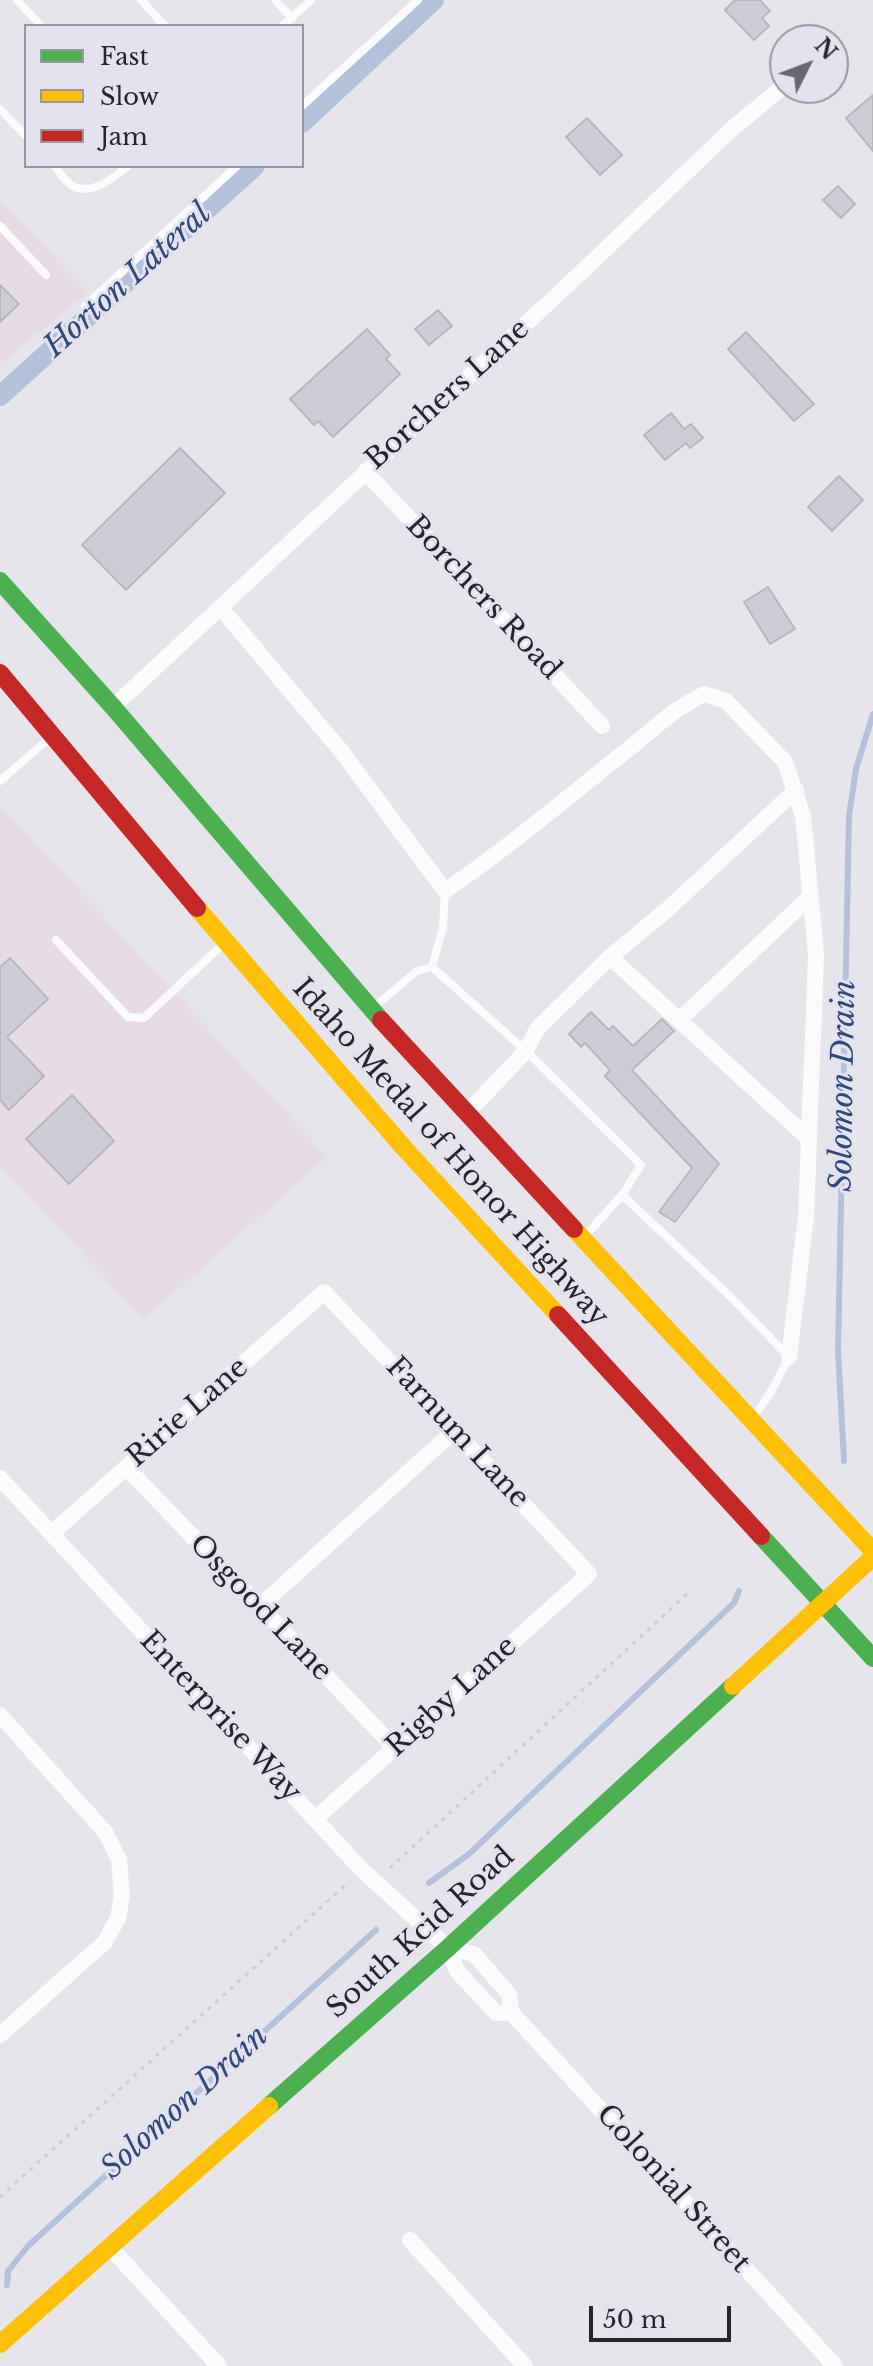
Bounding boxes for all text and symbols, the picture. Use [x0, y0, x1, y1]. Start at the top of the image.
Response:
legend [24, 24, 304, 168]
north arrow [769, 24, 849, 104]
text: N [809, 32, 843, 66]
text: Fast [100, 42, 148, 71]
text: Slow [100, 82, 159, 111]
text: Jam [100, 122, 148, 151]
water label: Horton Lateral [37, 197, 219, 365]
street label: Borchers Lane [359, 313, 537, 477]
street label: Borchers Road [399, 509, 567, 687]
street label: Idaho Medal of Honor Highway [285, 972, 615, 1334]
water label: Solomon Drain [824, 980, 864, 1192]
street label: Ririe Lane [120, 1351, 256, 1475]
street label: Farnum Lane [379, 1351, 535, 1515]
street label: Osgood Lane [182, 1528, 338, 1688]
street label: Enterprise Way [132, 1625, 308, 1809]
street label: Rigby Lane [380, 1630, 524, 1764]
street label: South Kcid Road [321, 1840, 521, 2026]
water label: Solomon Drain [94, 2019, 276, 2187]
street label: Colonial Street [589, 2098, 757, 2280]
scale bar [593, 2290, 735, 2340]
text: 50 m [603, 2305, 666, 2334]

